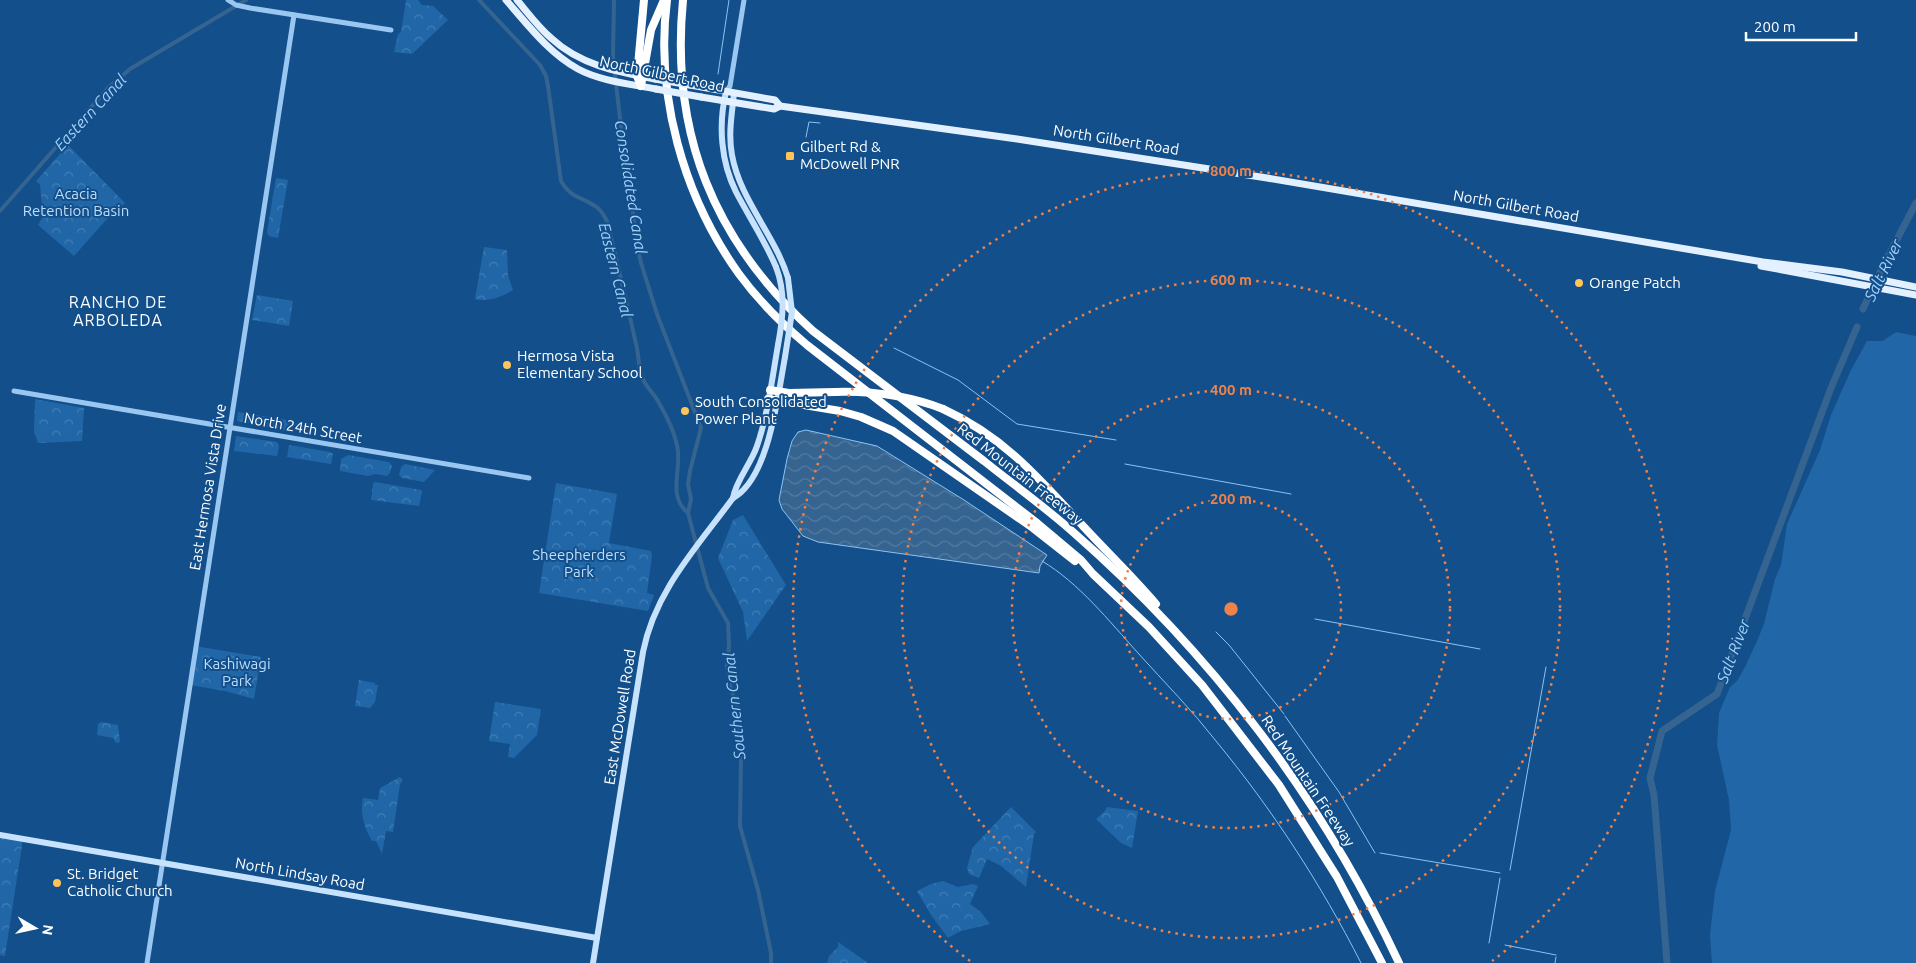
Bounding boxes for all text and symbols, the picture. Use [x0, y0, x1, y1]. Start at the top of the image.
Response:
scale bar [1746, 10, 1856, 42]
text: 200 m [1754, 18, 1796, 35]
street label: North Gilbert Road [598, 52, 726, 95]
water label: Eastern Canal [50, 70, 130, 154]
water label: Consolidated Canal [611, 119, 651, 256]
street label: North Gilbert Road [1052, 121, 1180, 158]
place label: Gilbert Rd & McDowell PNR [800, 138, 900, 172]
marker: Gilbert Rd & McDowell PNR [784, 150, 796, 162]
text: 800 m [1210, 162, 1252, 179]
park label: Acacia Retention Basin [23, 185, 129, 219]
street label: North Gilbert Road [1452, 186, 1580, 225]
water label: Eastern Canal [596, 221, 637, 320]
water label: Salt River [1860, 235, 1906, 305]
text: 600 m [1210, 271, 1252, 288]
place label: Orange Patch [1589, 274, 1681, 291]
marker: Orange Patch [1573, 277, 1585, 289]
district label: RANCHO DE ARBOLEDA [69, 293, 167, 329]
place label: Hermosa Vista Elementary School [517, 347, 643, 381]
marker: Hermosa Vista Elementary School [501, 359, 513, 371]
text: 400 m [1210, 381, 1252, 398]
place label: South Consolidated Power Plant [695, 393, 827, 427]
street label: East Hermosa Vista Drive [186, 402, 229, 571]
marker: South Consolidated Power Plant [679, 405, 691, 417]
street label: North 24th Street [243, 409, 364, 446]
street label: Red Mountain Freeway [954, 419, 1086, 528]
text: 200 m [1210, 490, 1252, 507]
park label: Sheepherders Park [532, 546, 626, 580]
centre of rings [1222, 600, 1240, 618]
water label: Salt River [1712, 616, 1754, 686]
street label: East McDowell Road [600, 648, 639, 786]
water label: Southern Canal [719, 651, 749, 761]
park label: Kashiwagi Park [203, 655, 271, 689]
street label: Red Mountain Freeway [1258, 712, 1359, 849]
street label: North Lindsay Road [234, 854, 366, 893]
place label: St. Bridget Catholic Church [67, 865, 173, 899]
marker: St. Bridget Catholic Church [51, 877, 63, 889]
north arrow [10, 903, 60, 953]
text: N [39, 924, 57, 936]

